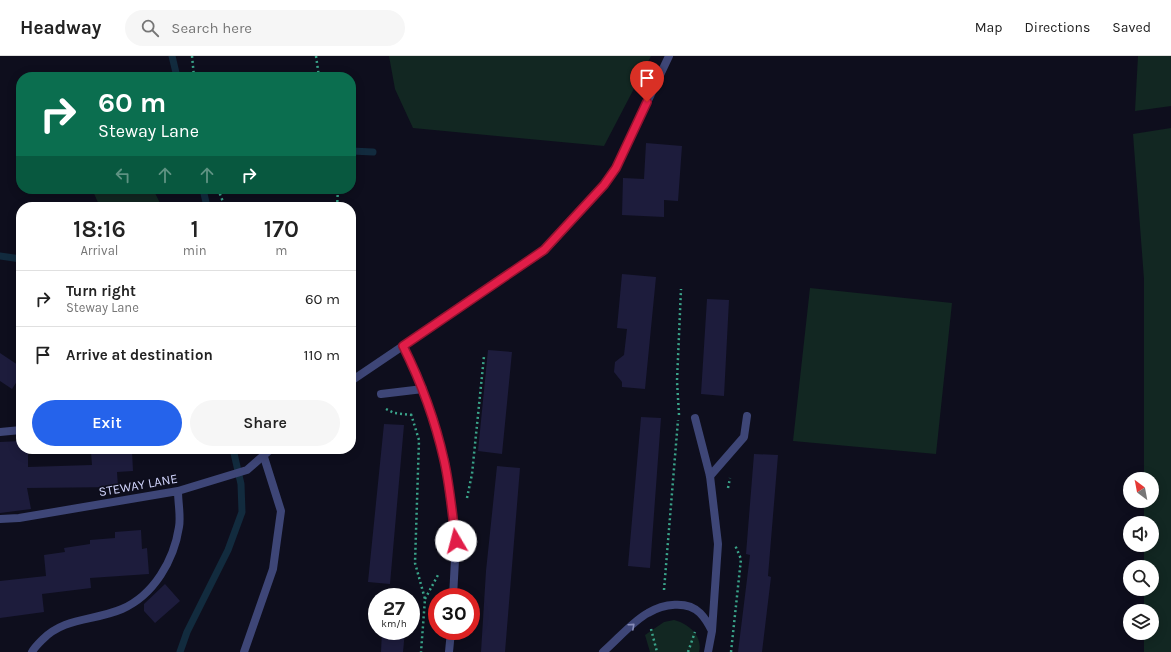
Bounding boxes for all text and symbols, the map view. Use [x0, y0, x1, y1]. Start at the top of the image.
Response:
search box [125, 10, 405, 46]
text: Headway [20, 17, 101, 39]
icon: search [139, 17, 161, 39]
text: Search here [171, 19, 252, 37]
text: Map [975, 19, 1003, 36]
text: Directions [1025, 19, 1090, 36]
text: Saved [1112, 19, 1151, 36]
pin [630, 61, 664, 102]
icon: arrive [636, 67, 658, 89]
text: 60 m [98, 86, 166, 119]
icon: right [32, 88, 84, 140]
text: Steway Lane [98, 120, 199, 142]
icon: left [112, 164, 134, 186]
icon: ahead [154, 164, 176, 186]
icon: ahead [196, 164, 218, 186]
icon: right [238, 164, 260, 186]
text: 18:16 [73, 215, 126, 243]
text: 1 [191, 215, 199, 243]
text: 170 [264, 215, 299, 243]
text: Arrival [80, 243, 118, 258]
text: min [183, 243, 207, 258]
text: m [275, 243, 287, 258]
text: Turn right [66, 282, 136, 300]
icon: right [32, 288, 54, 310]
text: 60 m [305, 290, 340, 308]
text: Steway Lane [66, 300, 139, 315]
icon: arrive [32, 344, 54, 366]
text: Arrive at destination [66, 346, 213, 364]
text: 110 m [304, 346, 340, 364]
button: Exit [32, 400, 182, 446]
button: Share [190, 400, 340, 446]
street label: STEWAY LANE [97, 471, 179, 499]
north arrow [1123, 472, 1159, 508]
map controls [1123, 472, 1159, 640]
button: sound [1123, 516, 1159, 552]
position arrow [435, 520, 477, 562]
button: search [1123, 560, 1159, 596]
speed limit sign: 30 [428, 588, 480, 640]
text: 27 [383, 597, 405, 620]
button: layers [1123, 604, 1159, 640]
text: km/h [381, 618, 407, 630]
one-way arrow [628, 624, 635, 631]

